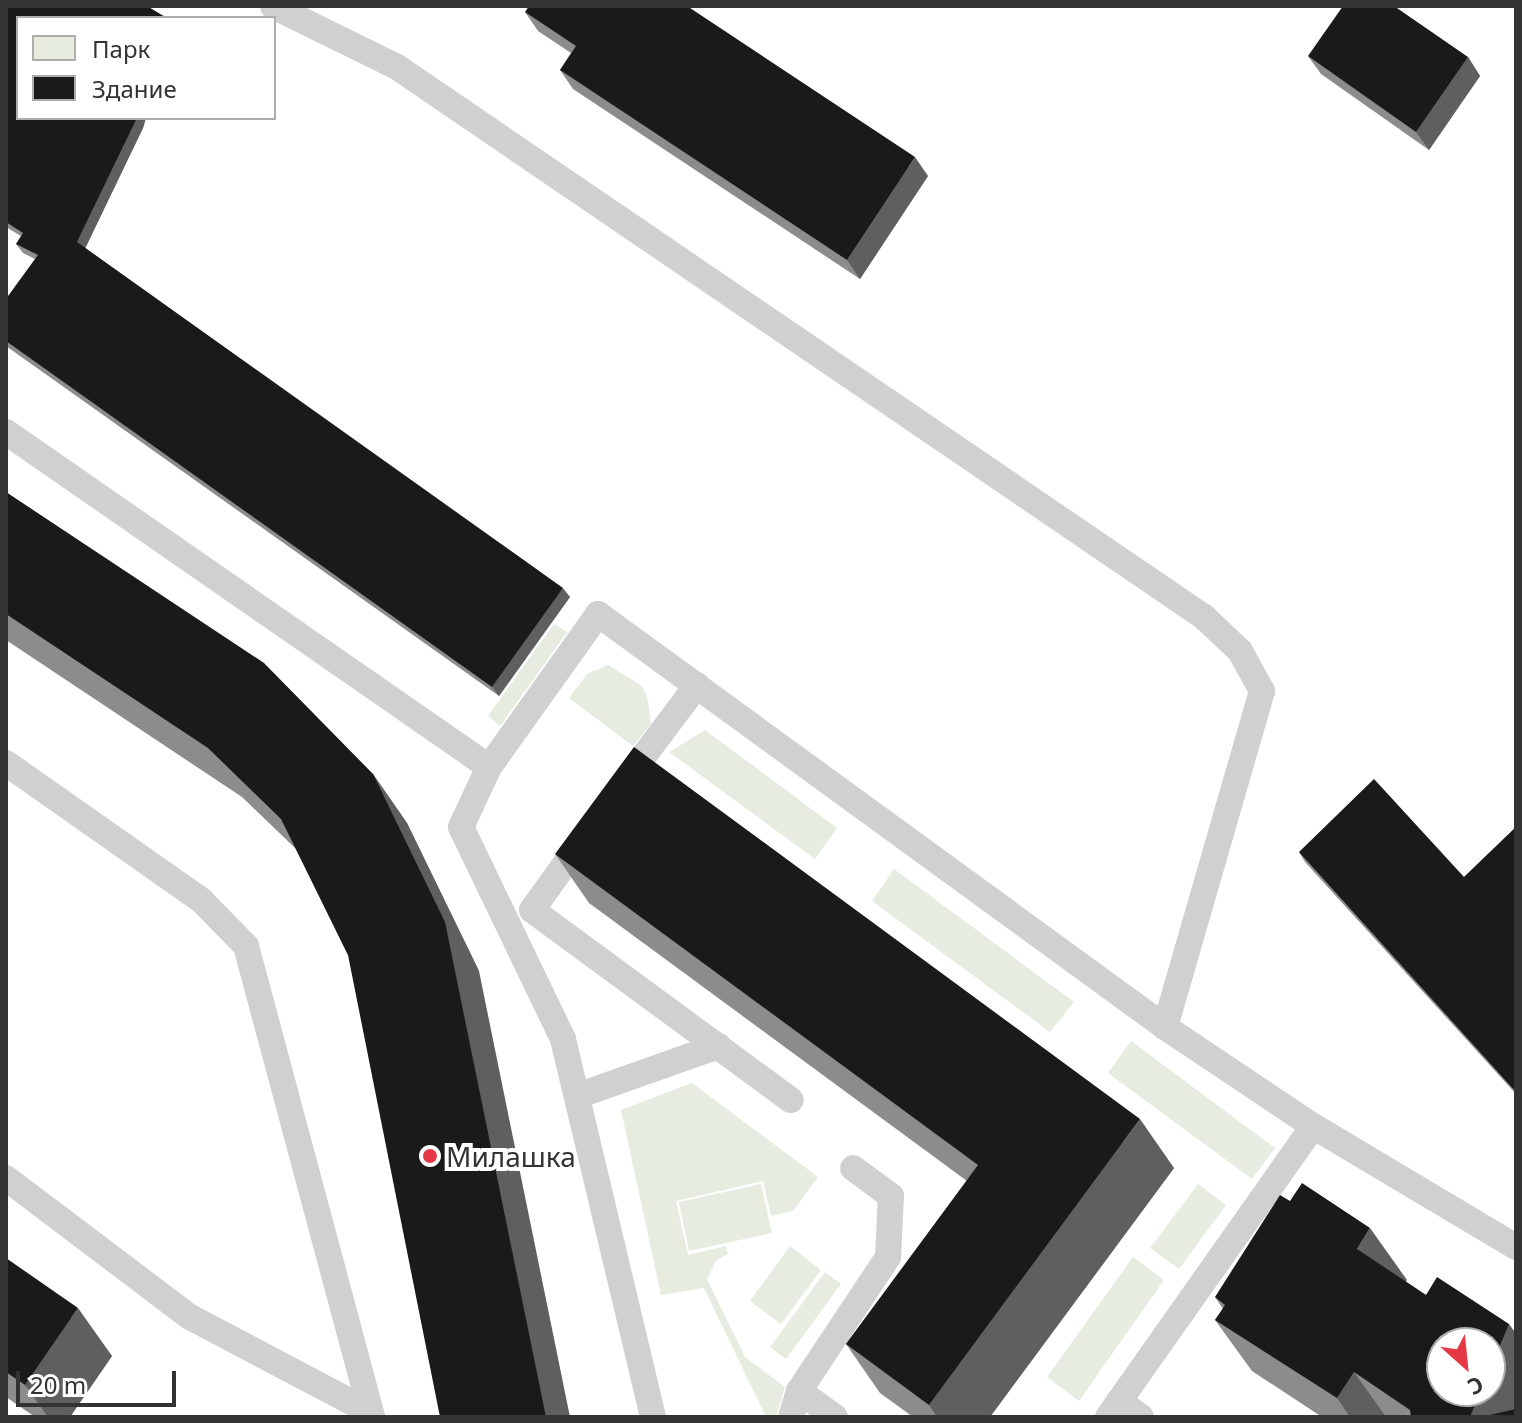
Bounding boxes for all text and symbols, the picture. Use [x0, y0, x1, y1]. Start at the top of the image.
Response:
legend [16, 16, 276, 120]
text: Парк [92, 32, 150, 65]
text: Здание [92, 72, 177, 105]
place label: Милашка [446, 1139, 576, 1173]
marker: Милашка [421, 1147, 439, 1165]
north arrow [1426, 1327, 1506, 1407]
scale bar [20, 1355, 180, 1405]
text: 20 m [30, 1368, 86, 1401]
text: С [1463, 1370, 1489, 1403]

